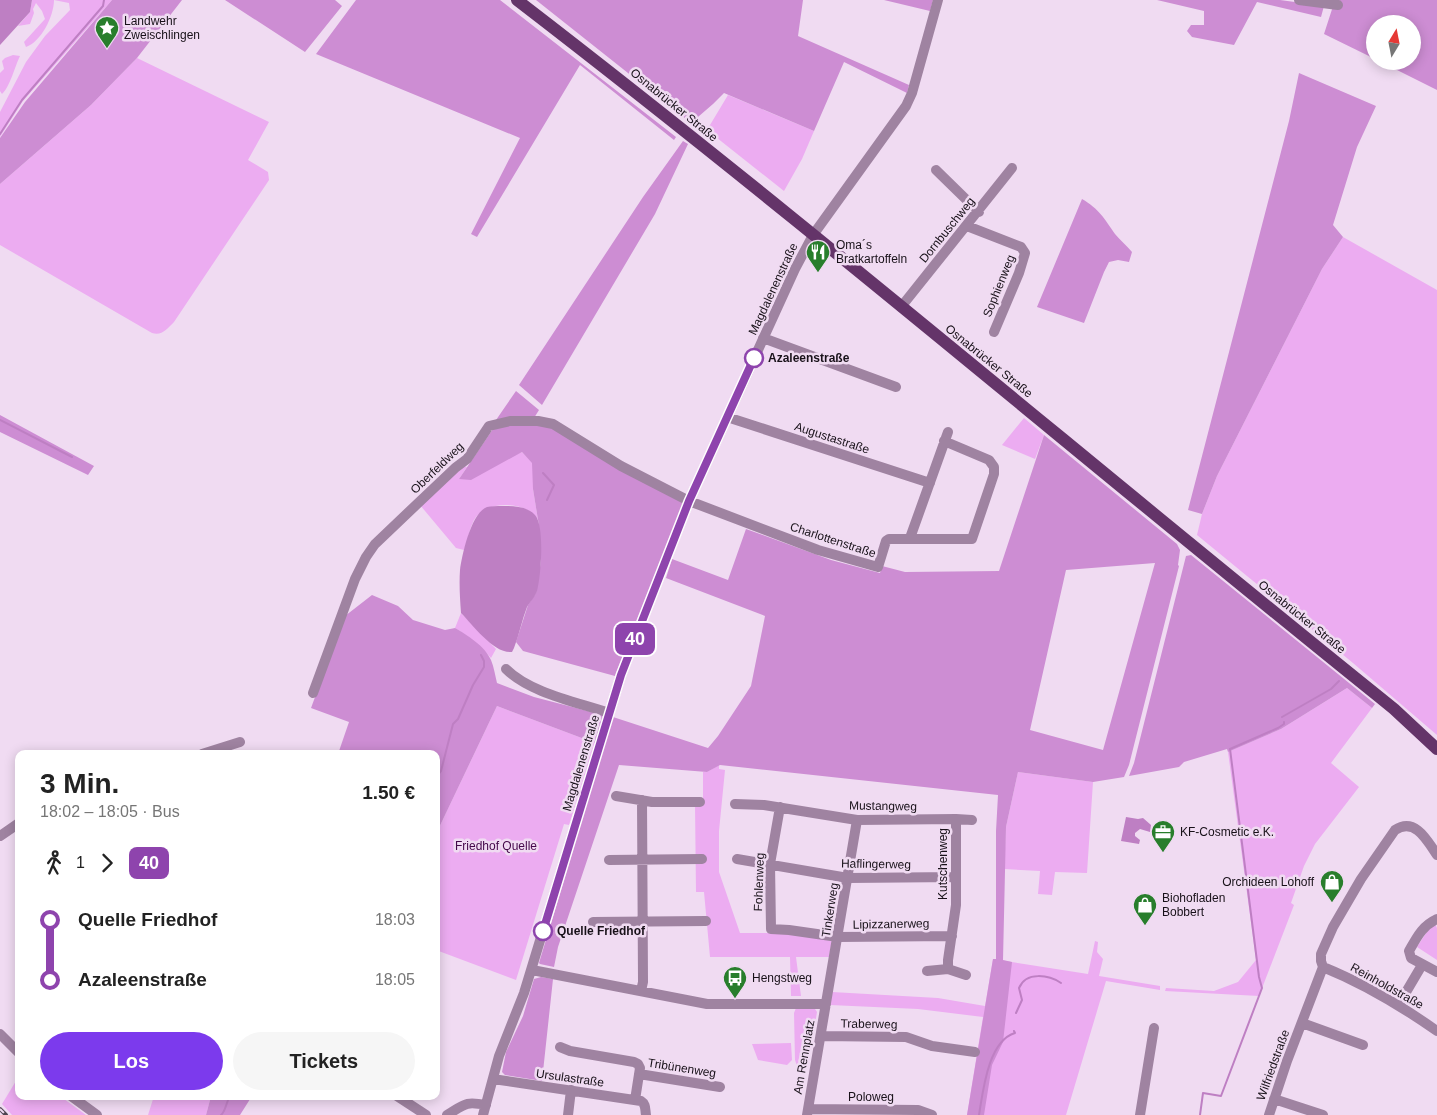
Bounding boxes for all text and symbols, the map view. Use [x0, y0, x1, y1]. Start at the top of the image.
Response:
place label: Landwehr Zweischlingen [124, 14, 200, 42]
place icon: Landwehr Zweischlingen [94, 15, 120, 49]
north arrow [1366, 15, 1421, 70]
map controls [1366, 15, 1421, 70]
street label: Osnabrücker Straße [628, 66, 721, 145]
street label: Dornbuschweg [916, 194, 978, 266]
place label: Oma´s Bratkartoffeln [836, 238, 907, 266]
restaurant icon: Oma´s Bratkartoffeln [805, 239, 831, 273]
street label: Magdalenenstraße [746, 240, 801, 337]
street label: Sophienweg [980, 253, 1018, 319]
street label: Osnabrücker Straße [943, 322, 1036, 401]
marker: Azaleenstraße [744, 348, 764, 368]
place label: Azaleenstraße [768, 351, 850, 365]
street label: Augustastraße [793, 419, 872, 457]
street label: Oberfeldweg [408, 439, 466, 497]
street label: Charlottenstraße [788, 520, 878, 561]
street label: Osnabrücker Straße [1256, 578, 1349, 657]
line badge: 40 [612, 623, 658, 655]
text: 40 [625, 629, 645, 649]
street label: Magdalenenstraße [560, 713, 602, 813]
text: 3 Min. [40, 768, 119, 799]
text: 1.50 € [362, 782, 415, 803]
street label: Mustangweg [849, 798, 917, 814]
text: 18:02 – 18:05 · Bus [40, 803, 180, 820]
office icon: KF-Cosmetic e.K. [1150, 819, 1176, 853]
place label: KF-Cosmetic e.K. [1180, 825, 1274, 839]
street label: Kutschenweg [936, 828, 950, 900]
park label: Friedhof Quelle [455, 839, 537, 853]
icon: walk [40, 849, 68, 877]
icon: forward [93, 849, 121, 877]
street label: Fohlenweg [751, 852, 767, 912]
text: 40 [139, 853, 159, 873]
text: 1 [76, 854, 85, 871]
street label: Haflingerweg [841, 856, 911, 872]
shop icon: Orchideen Lohoff [1319, 869, 1345, 903]
place label: Orchideen Lohoff [1222, 875, 1315, 889]
street label: Tinkerweg [819, 882, 841, 938]
place label: Biohofladen Bobbert [1162, 891, 1225, 919]
shop icon: Biohofladen Bobbert [1132, 892, 1158, 926]
text: Quelle Friedhof [78, 909, 217, 930]
text: 18:03 [375, 911, 415, 928]
street label: Lipizzanerweg [853, 916, 929, 932]
marker: Quelle Friedhof [533, 921, 553, 941]
place label: Quelle Friedhof [557, 924, 646, 938]
street label: Reinholdstraße [1348, 960, 1426, 1012]
bus stop icon: Hengstweg [722, 965, 748, 999]
text: Azaleenstraße [78, 969, 207, 990]
text: 18:05 [375, 971, 415, 988]
place label: Hengstweg [752, 971, 812, 985]
street label: Traberweg [840, 1017, 898, 1031]
street label: Am Rennplatz [791, 1019, 817, 1095]
street label: Wilfriedstraße [1254, 1028, 1292, 1102]
button: Los [40, 1032, 223, 1090]
button: Tickets [233, 1032, 415, 1090]
street label: Tribünenweg [647, 1056, 717, 1080]
street label: Ursulastraße [535, 1066, 605, 1090]
street label: Poloweg [848, 1090, 894, 1104]

